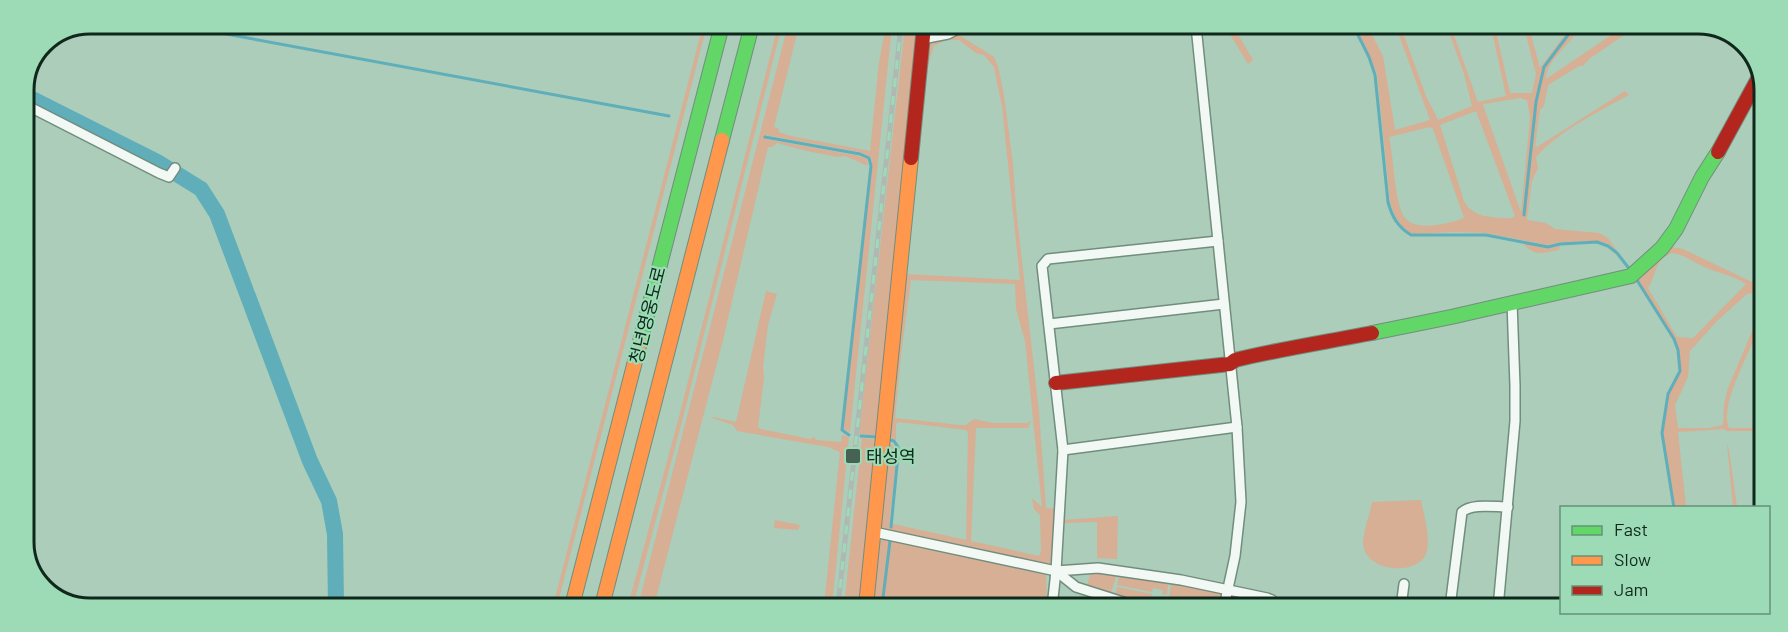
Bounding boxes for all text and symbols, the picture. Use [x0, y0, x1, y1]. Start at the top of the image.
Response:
street label: 청년영웅도로 [624, 264, 670, 366]
place label: 태성역 [866, 445, 916, 467]
marker: 태성역 [844, 447, 862, 465]
legend [1560, 506, 1770, 614]
text: Fast [1614, 518, 1648, 540]
text: Slow [1614, 548, 1651, 570]
text: Jam [1614, 578, 1648, 600]

